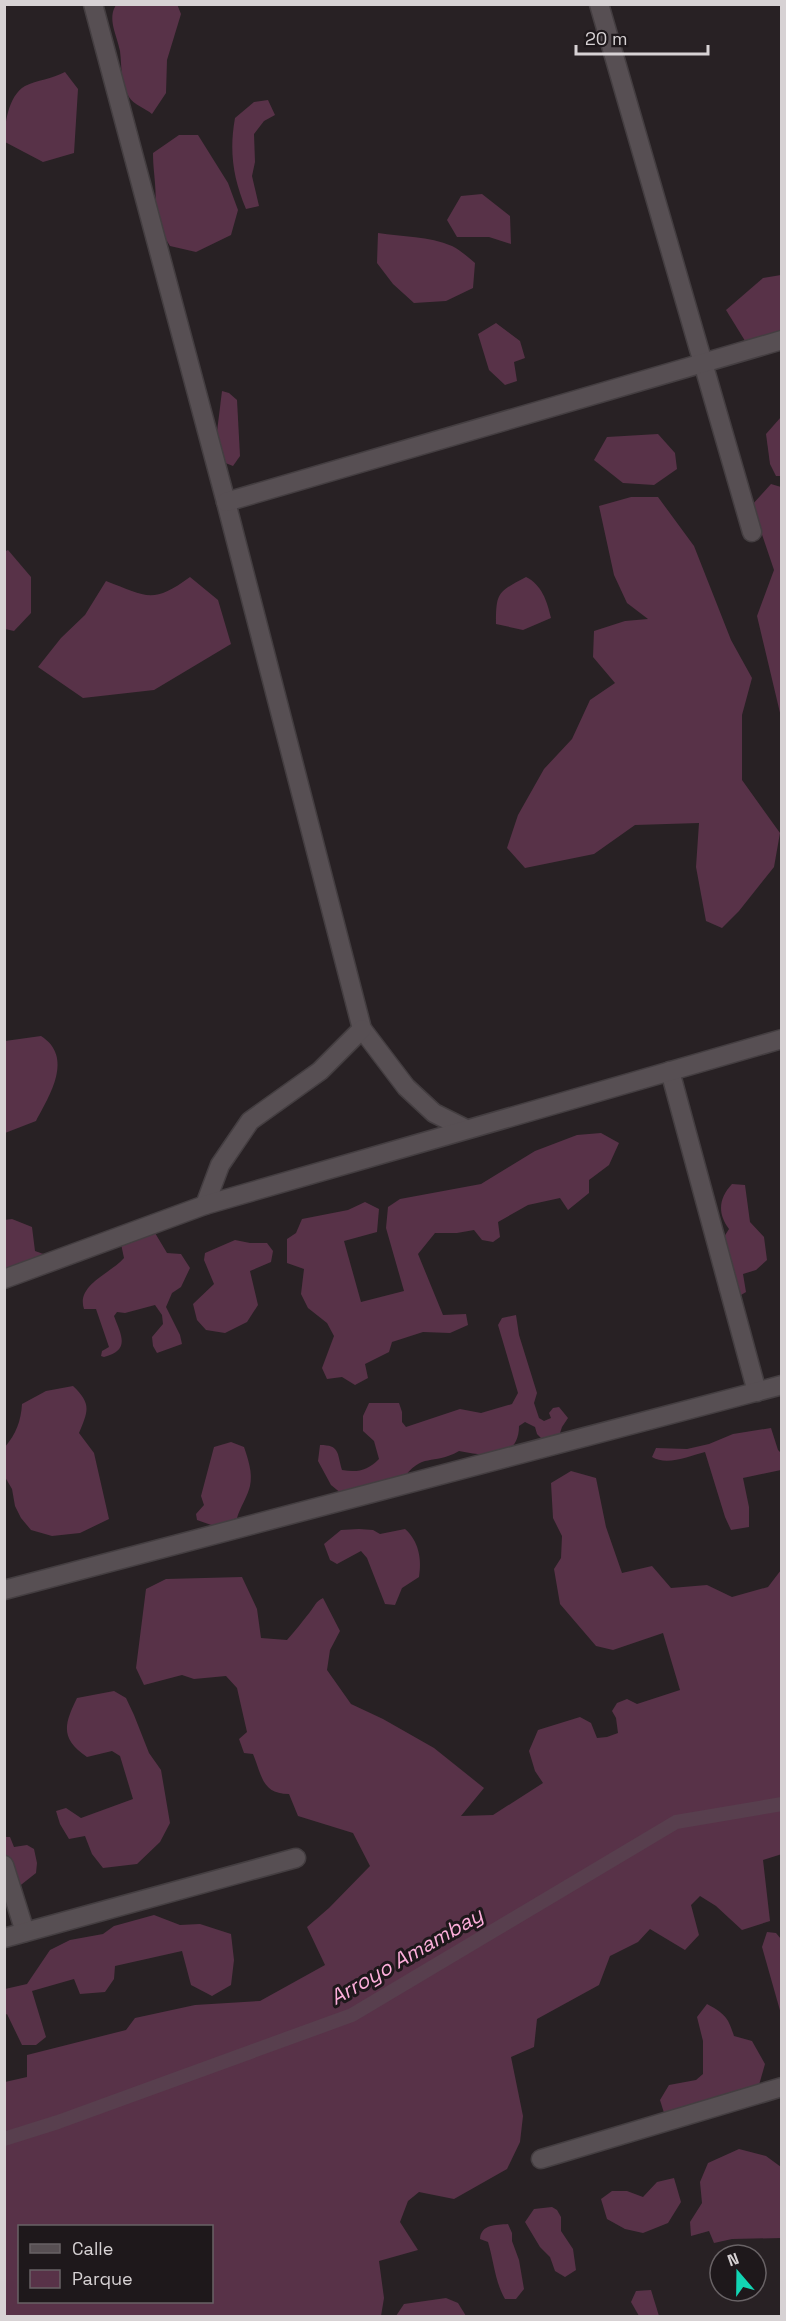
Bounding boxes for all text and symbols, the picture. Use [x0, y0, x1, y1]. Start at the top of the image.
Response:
scale bar [576, 18, 708, 56]
text: 20 m [585, 27, 628, 50]
water label: Arroyo Amambay [325, 1901, 488, 2011]
legend [18, 2225, 213, 2303]
text: Calle [72, 2237, 113, 2260]
north arrow [708, 2243, 768, 2303]
text: N [724, 2248, 742, 2271]
text: Parque [72, 2267, 133, 2290]

